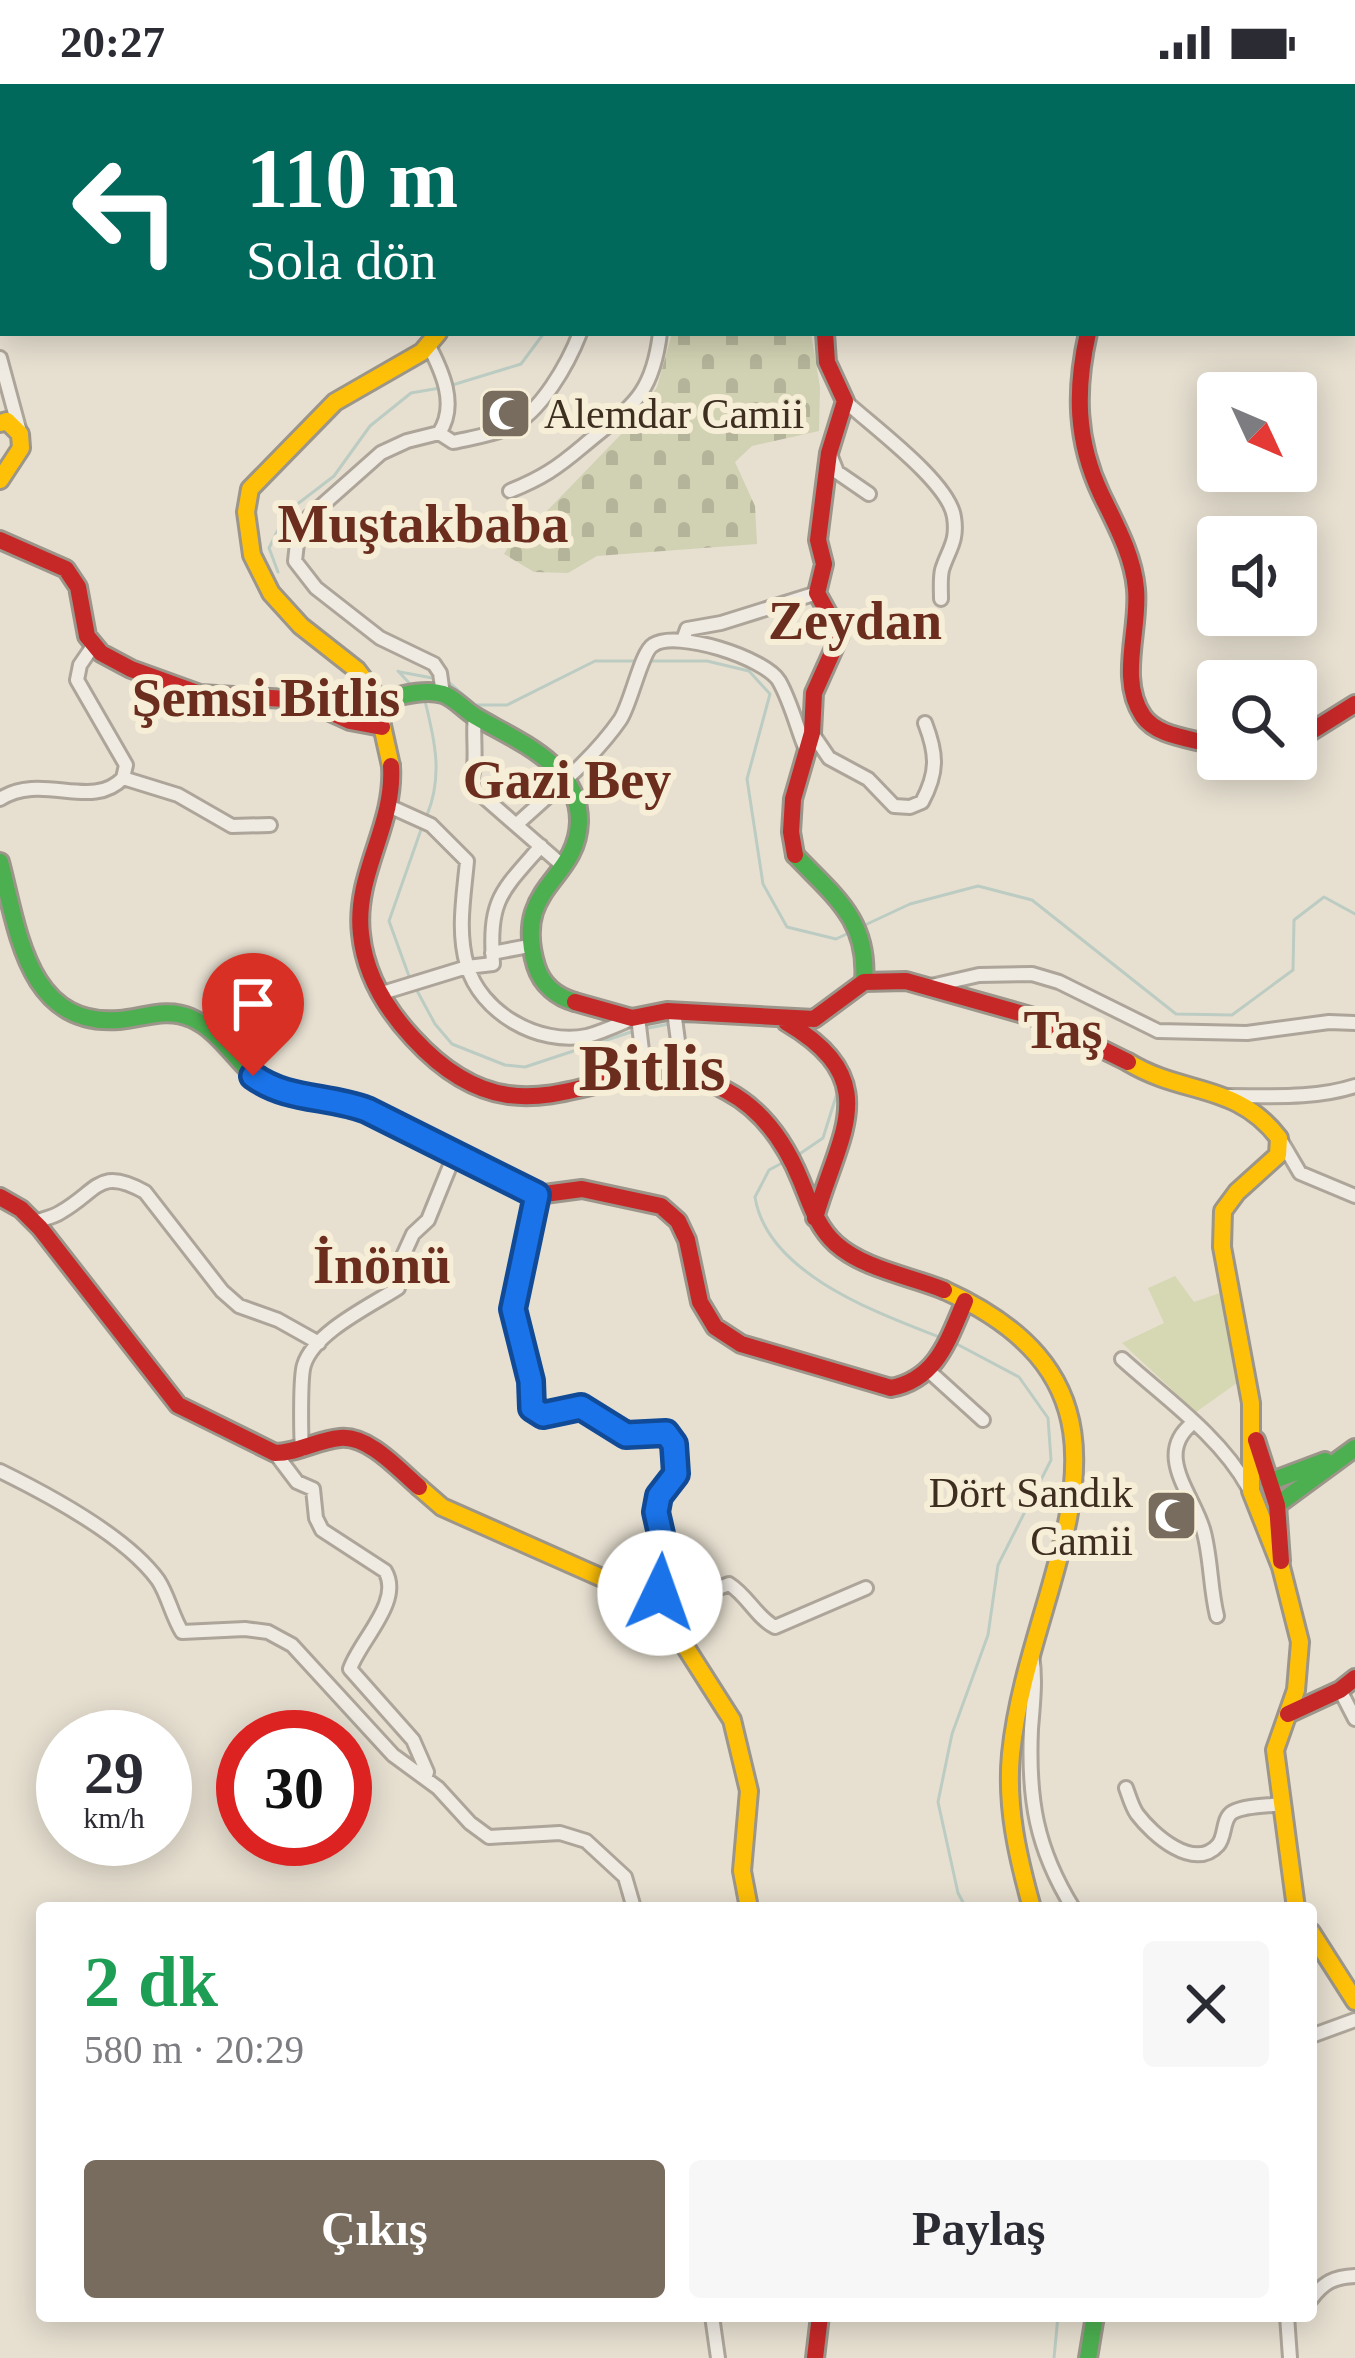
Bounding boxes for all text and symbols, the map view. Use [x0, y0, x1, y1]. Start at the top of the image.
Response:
text: 20:27 [60, 17, 165, 67]
icon: left [48, 132, 204, 288]
text: 110 m [246, 132, 458, 225]
text: Sola dön [246, 231, 437, 291]
north arrow [1197, 372, 1317, 492]
map controls [1197, 372, 1317, 780]
mosque icon: Alemdar Camii [477, 385, 533, 441]
place label: Alemdar Camii [544, 391, 804, 437]
district label: Muştakbaba [277, 494, 569, 554]
button: sound [1197, 516, 1317, 636]
district label: Zeydan [768, 591, 942, 651]
button: search [1197, 660, 1317, 780]
district label: Şemsi Bitlis [132, 668, 400, 728]
district label: Gazi Bey [463, 750, 671, 810]
pin [202, 953, 304, 1076]
icon: arrive [220, 971, 286, 1037]
district label: Taş [1023, 1000, 1103, 1060]
district label: Bitlis [579, 1031, 725, 1104]
district label: İnönü [313, 1235, 451, 1295]
place label: Dört Sandık Camii [929, 1470, 1133, 1564]
mosque icon: Dört Sandık Camii [1144, 1488, 1200, 1544]
position arrow [597, 1530, 723, 1656]
speed limit sign: 30 [216, 1710, 372, 1866]
text: 29 [84, 1740, 144, 1806]
text: km/h [83, 1801, 145, 1834]
button: close [1143, 1941, 1269, 2067]
text: 2 dk [84, 1942, 218, 2022]
text: 580 m · 20:29 [84, 2028, 304, 2071]
button: Çıkış [84, 2160, 665, 2298]
button: Paylaş [689, 2160, 1269, 2298]

